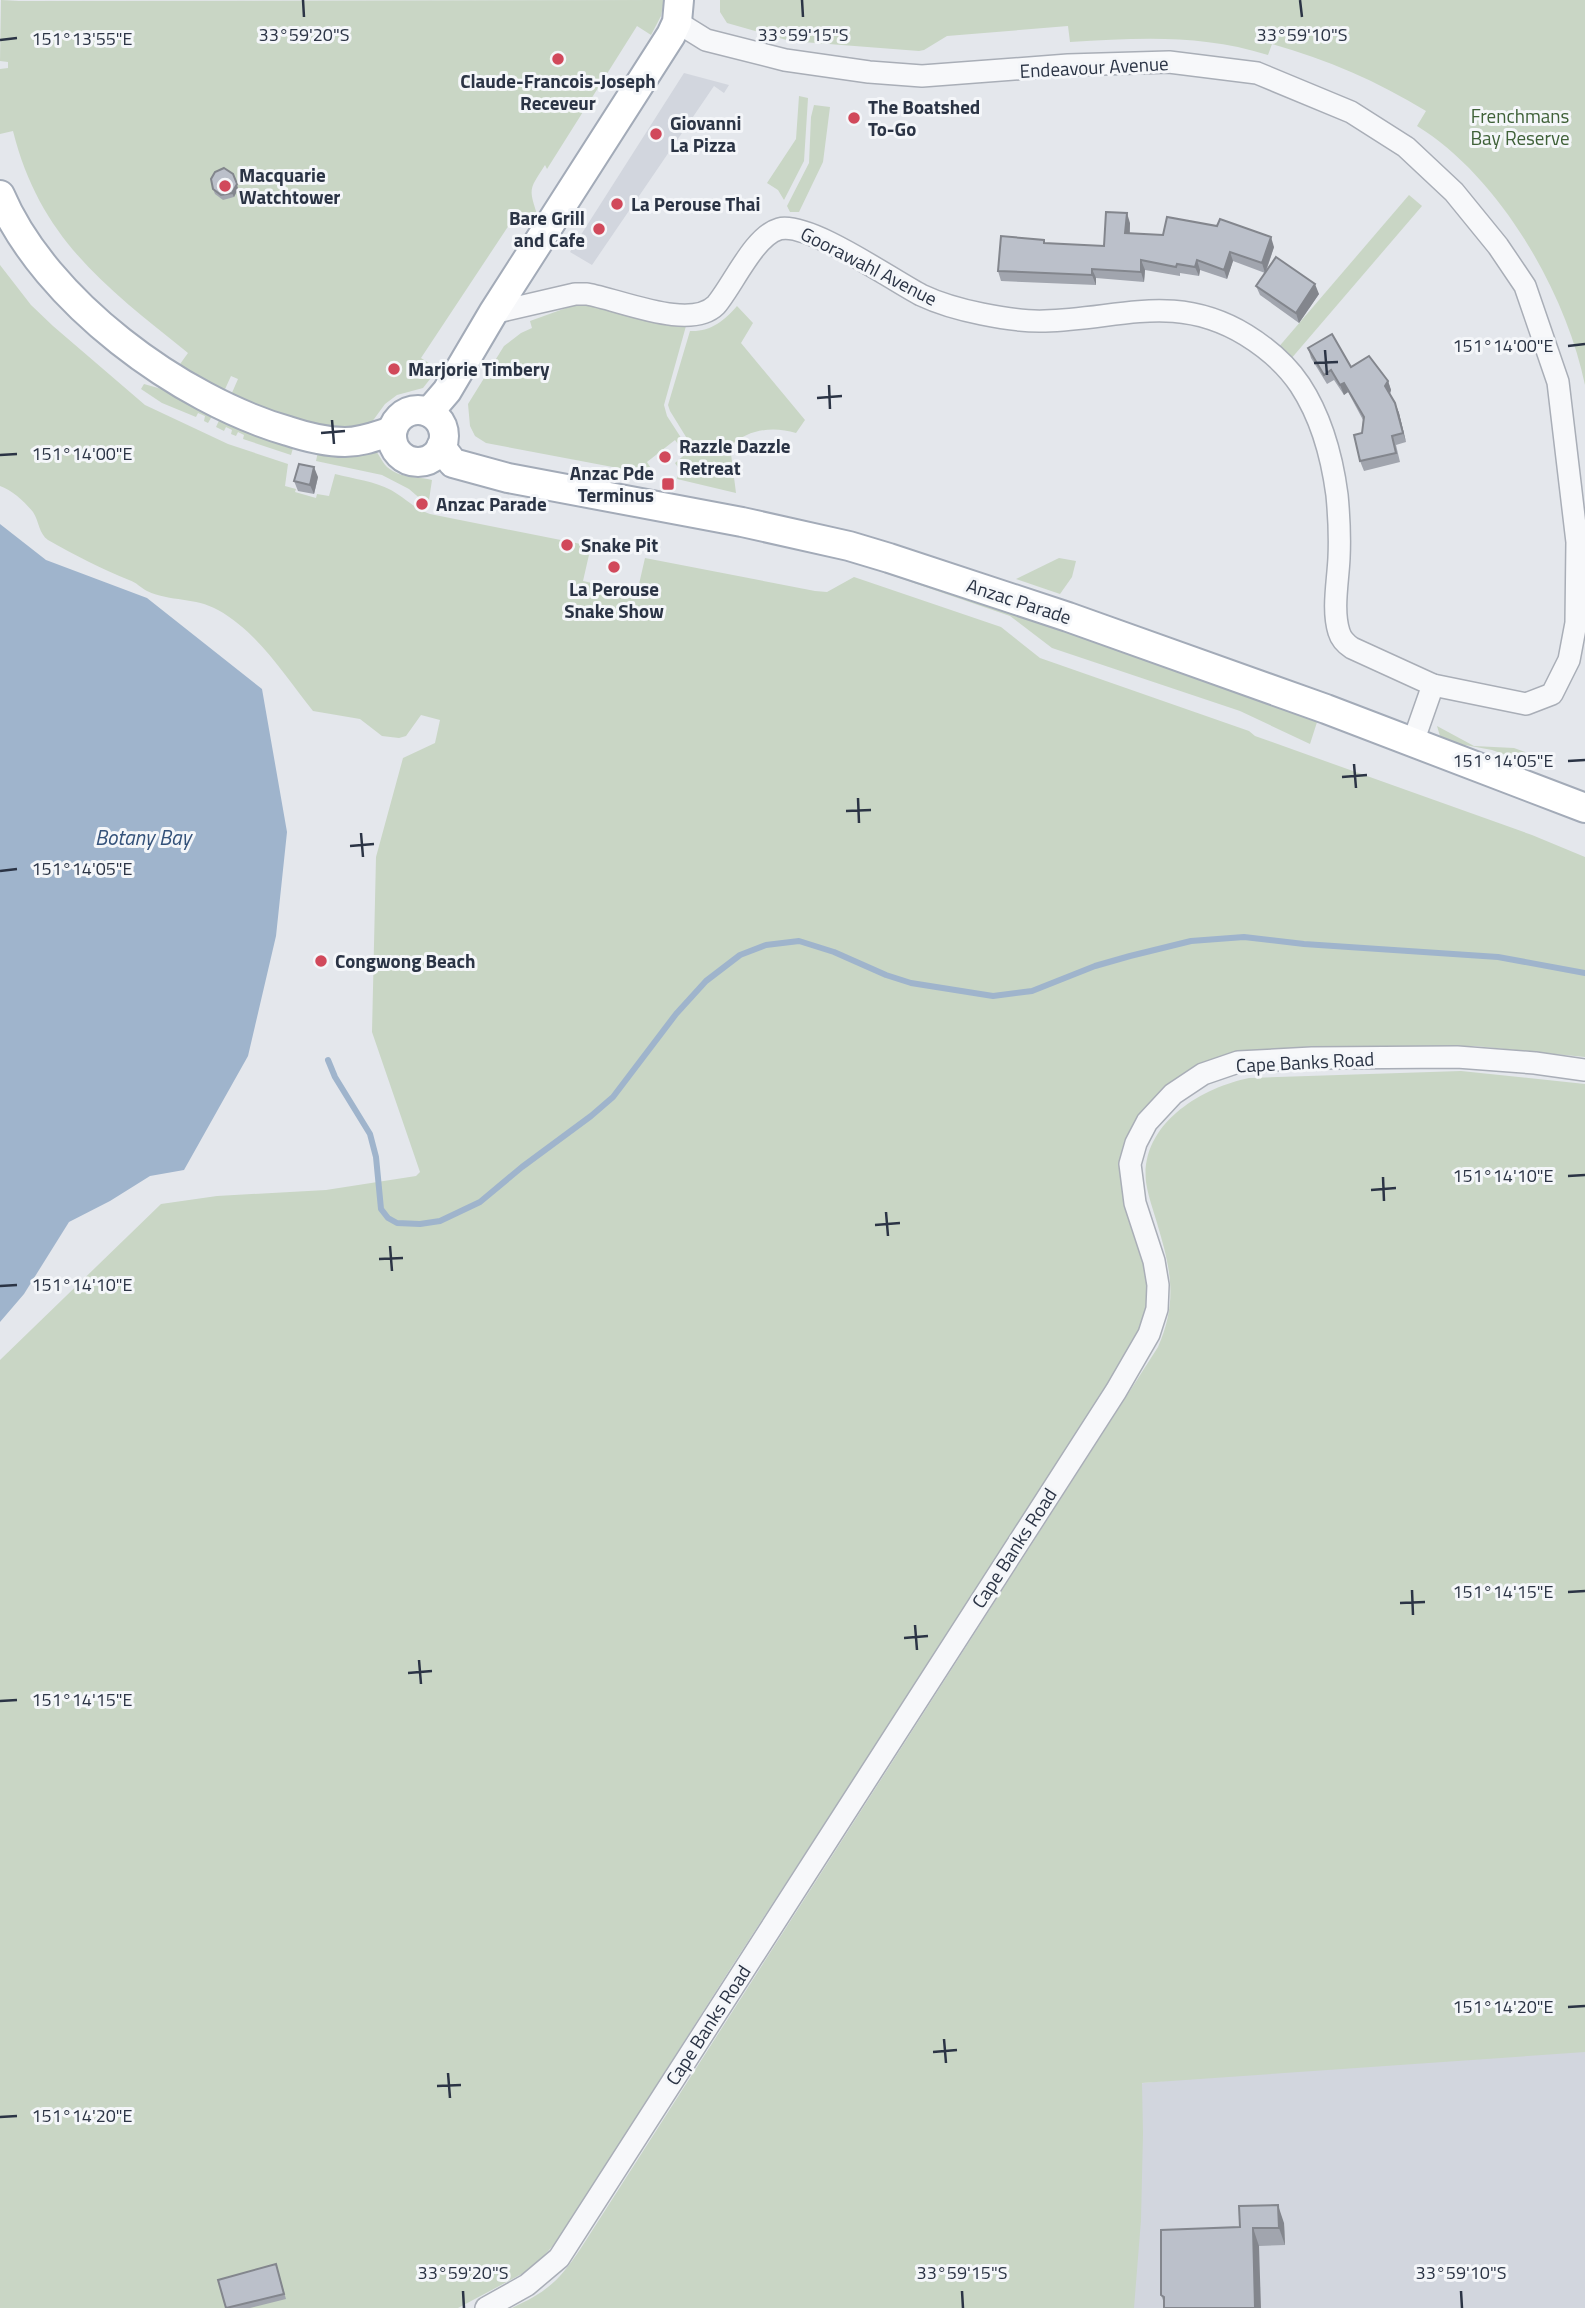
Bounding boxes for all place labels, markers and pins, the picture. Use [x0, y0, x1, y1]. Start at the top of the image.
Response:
marker: Claude-Francois-Joseph Receveur [550, 51, 566, 67]
place label: Claude-Francois-Joseph Receveur [460, 66, 656, 117]
place label: The Boatshed To-Go [868, 92, 980, 143]
place label: Giovanni La Pizza [670, 108, 741, 159]
marker: The Boatshed To-Go [846, 110, 862, 126]
marker: Giovanni La Pizza [648, 126, 664, 142]
place label: Macquarie Watchtower [239, 160, 340, 211]
marker: Macquarie Watchtower [217, 178, 233, 194]
place label: La Perouse Thai [631, 189, 760, 218]
marker: La Perouse Thai [609, 196, 625, 212]
place label: Bare Grill and Cafe [509, 203, 585, 254]
marker: Bare Grill and Cafe [591, 221, 607, 237]
place label: Marjorie Timbery [408, 354, 550, 383]
marker: Marjorie Timbery [386, 361, 402, 377]
place label: Razzle Dazzle Retreat [679, 431, 791, 482]
marker: Razzle Dazzle Retreat [657, 449, 673, 465]
place label: Anzac Pde Terminus [570, 458, 654, 509]
marker: Anzac Pde Terminus [660, 476, 676, 492]
place label: Anzac Parade [436, 489, 547, 518]
marker: Anzac Parade [414, 496, 430, 512]
place label: Snake Pit [581, 530, 658, 559]
marker: Snake Pit [559, 537, 575, 553]
marker: La Perouse Snake Show [606, 559, 622, 575]
place label: La Perouse Snake Show [564, 574, 664, 625]
place label: Congwong Beach [335, 946, 476, 975]
marker: Congwong Beach [313, 953, 329, 969]

